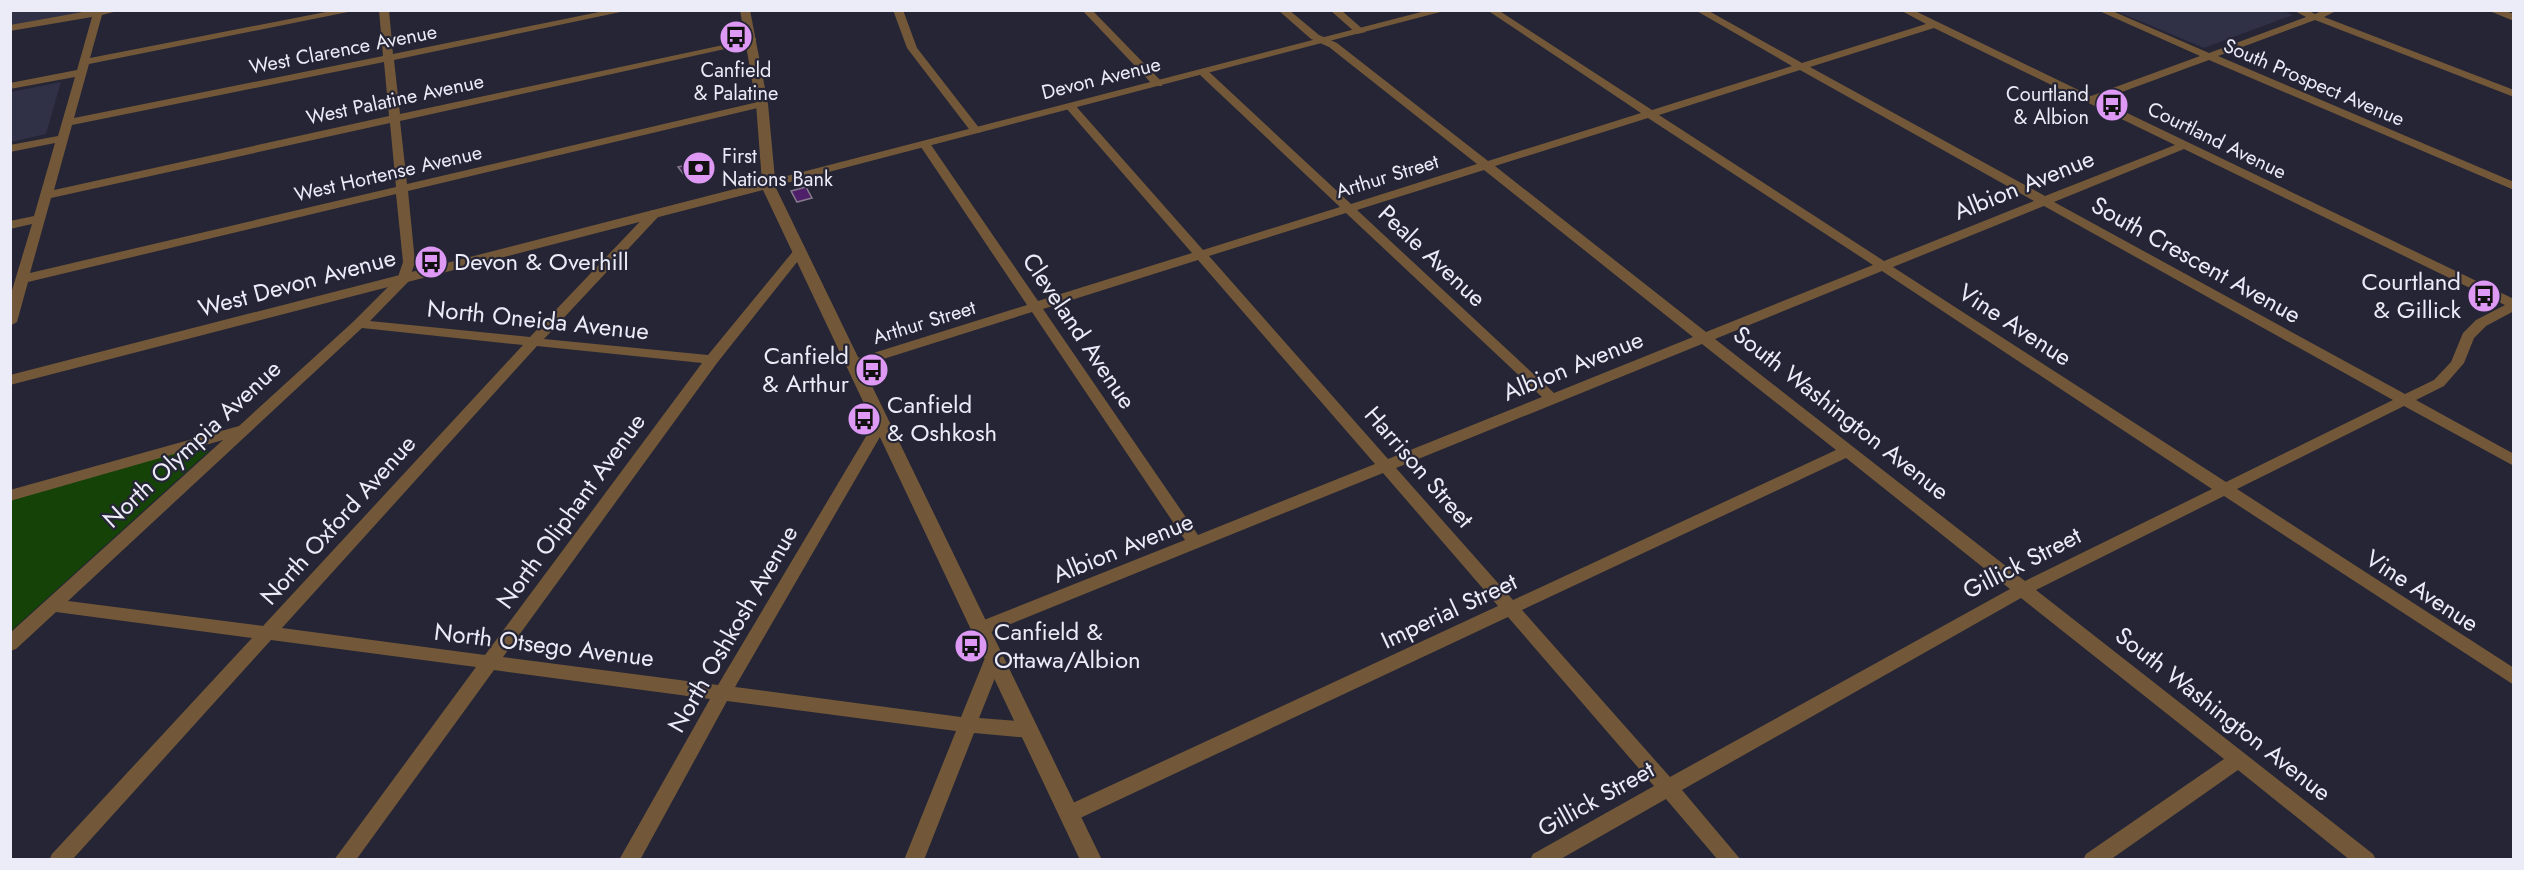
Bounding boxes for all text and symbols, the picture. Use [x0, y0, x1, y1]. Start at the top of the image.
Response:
street label: West Clarence Avenue [247, 17, 440, 82]
bus stop icon: Canfield & Palatine [718, 19, 754, 55]
street label: South Prospect Avenue [2219, 31, 2409, 134]
street label: Devon Avenue [1039, 50, 1164, 107]
place label: Canfield & Palatine [694, 56, 778, 108]
street label: West Palatine Avenue [304, 67, 486, 132]
place label: Courtland & Albion [2006, 80, 2089, 132]
bus stop icon: Courtland & Albion [2094, 87, 2130, 123]
street label: Courtland Avenue [2142, 94, 2291, 187]
street label: West Hortense Avenue [291, 138, 485, 209]
street label: Albion Avenue [1948, 140, 2099, 229]
place label: First Nations Bank [722, 142, 833, 194]
street label: Arthur Street [1332, 147, 1442, 206]
bank icon: First Nations Bank [681, 150, 717, 186]
street label: South Crescent Avenue [2085, 187, 2307, 332]
street label: Peale Avenue [1371, 196, 1494, 315]
street label: West Devon Avenue [194, 239, 399, 326]
bus stop icon: Devon & Overhill [413, 244, 449, 280]
place label: Devon & Overhill [454, 244, 629, 279]
street label: Cleveland Avenue [1014, 246, 1145, 416]
place label: Courtland & Gillick [2362, 264, 2461, 327]
street label: Vine Avenue [1952, 275, 2079, 374]
bus stop icon: Courtland & Gillick [2466, 278, 2502, 314]
street label: North Oneida Avenue [425, 290, 651, 349]
street label: Arthur Street [869, 293, 979, 352]
street label: South Washington Avenue [1726, 317, 1957, 508]
street label: Albion Avenue [1497, 321, 1648, 410]
place label: Canfield & Arthur [762, 338, 850, 401]
street label: North Olympia Avenue [95, 351, 289, 536]
bus stop icon: Canfield & Arthur [854, 352, 890, 388]
place label: Canfield & Oshkosh [887, 387, 997, 450]
street label: Harrison Street [1357, 398, 1482, 535]
bus stop icon: Canfield & Oshkosh [846, 401, 882, 437]
street label: North Oliphant Avenue [488, 406, 654, 616]
street label: North Oxford Avenue [252, 427, 424, 613]
street label: Albion Avenue [1047, 503, 1198, 592]
street label: Gillick Street [1957, 518, 2087, 607]
street label: North Oshkosh Avenue [659, 519, 806, 739]
street label: Vine Avenue [2359, 541, 2486, 640]
street label: Imperial Street [1375, 564, 1523, 657]
street label: North Otsego Avenue [432, 614, 656, 675]
place label: Canfield & Ottawa/Albion [994, 614, 1141, 677]
street label: South Washington Avenue [2108, 618, 2339, 809]
bus stop icon: Canfield & Ottawa/Albion [953, 628, 989, 664]
street label: Gillick Street [1531, 752, 1661, 845]

